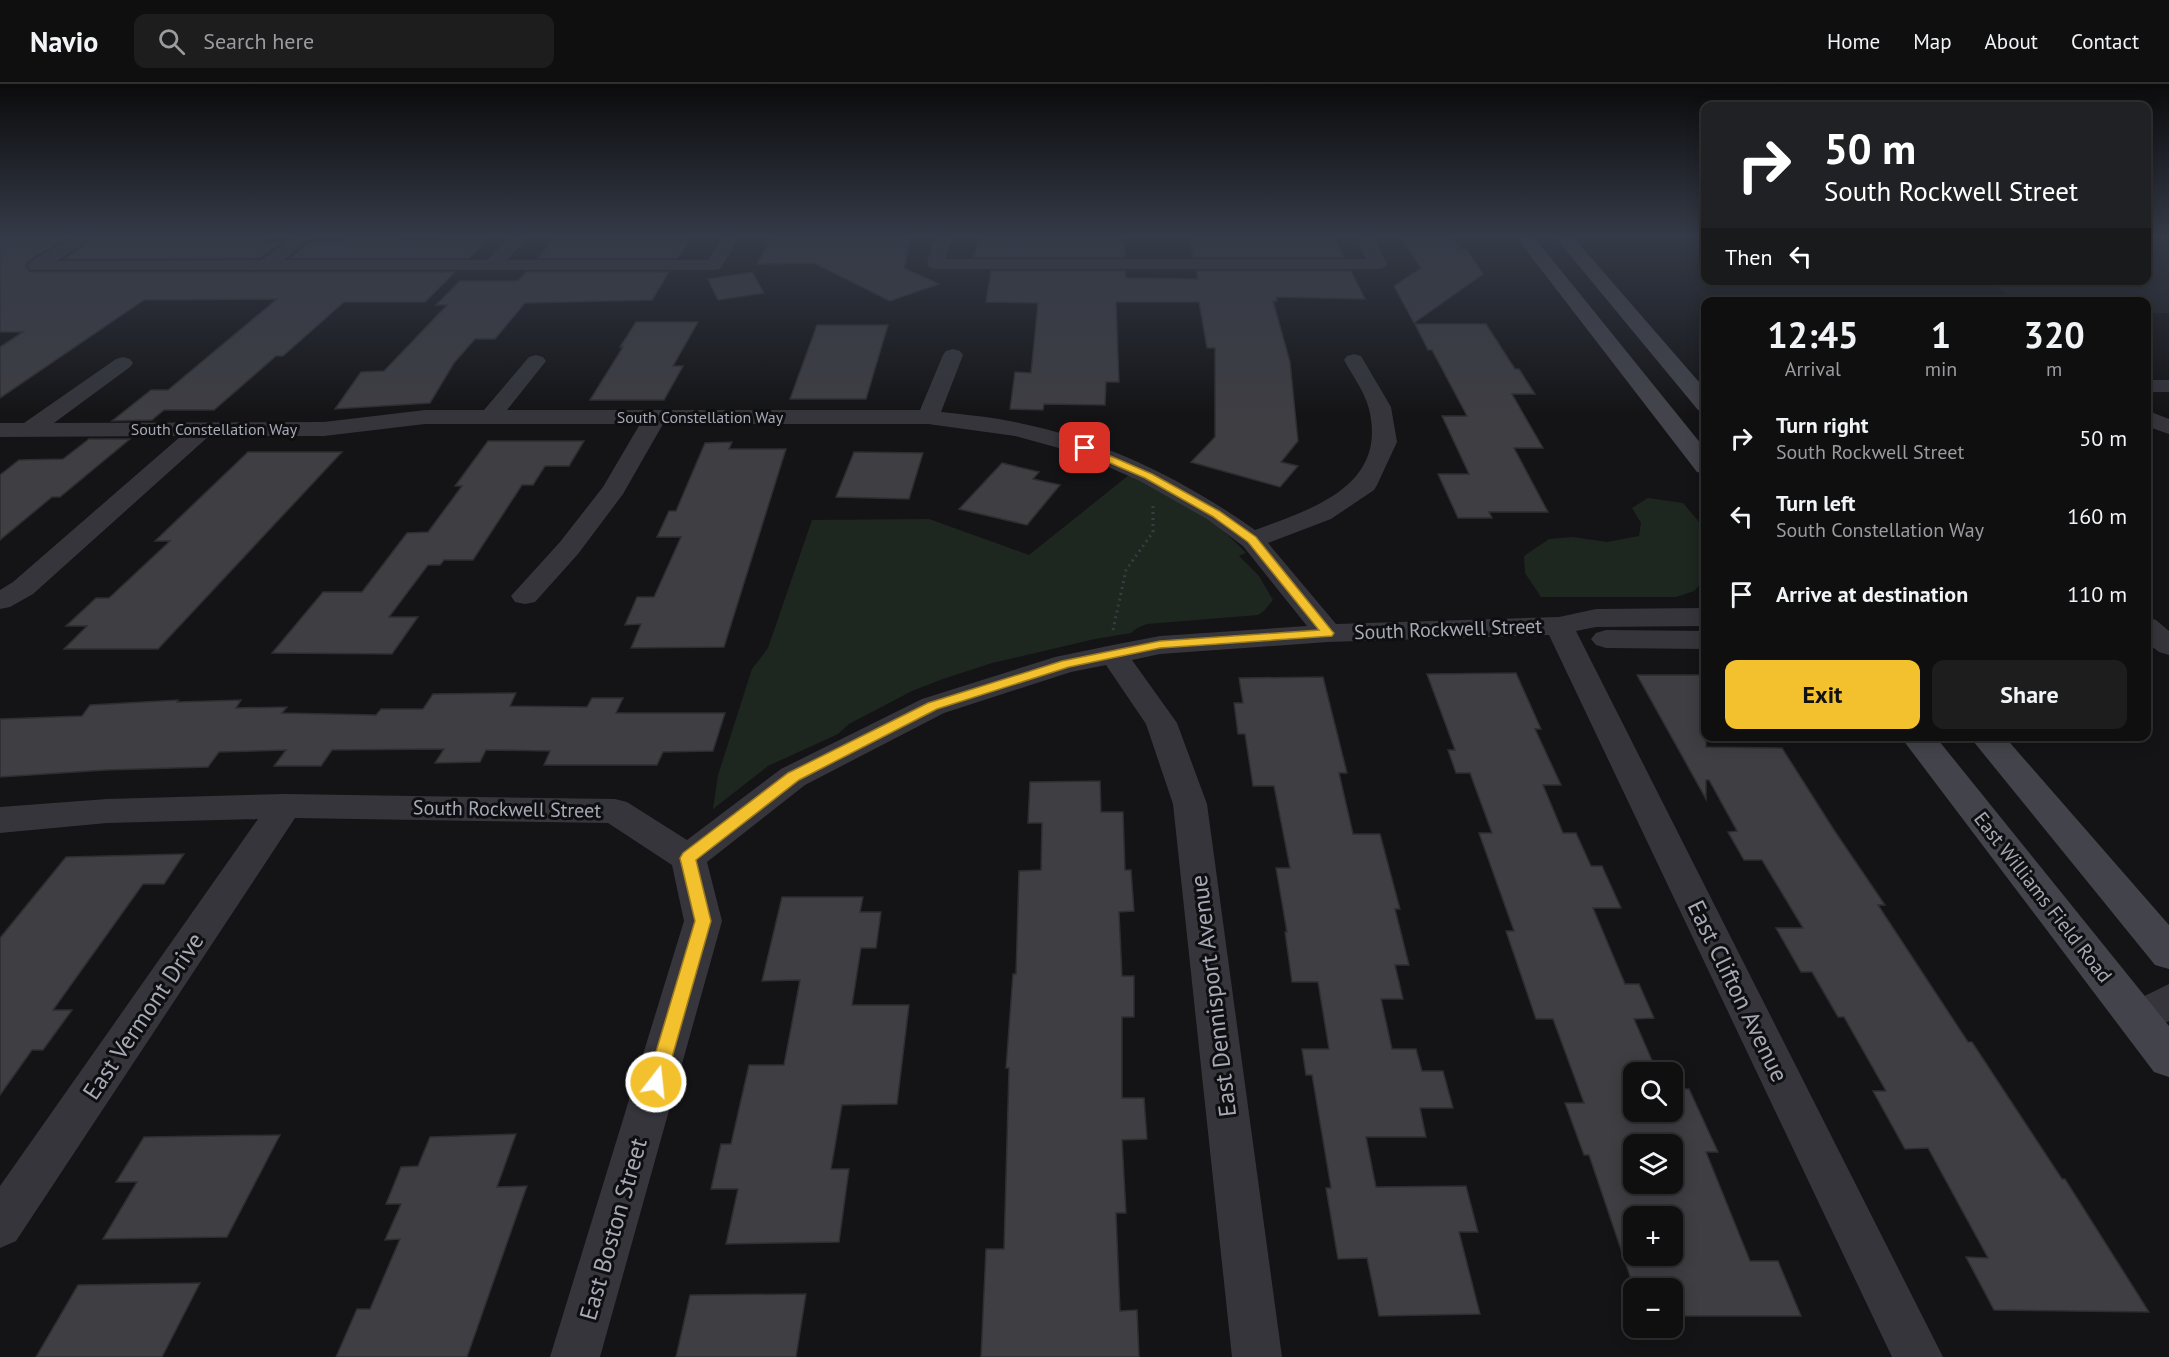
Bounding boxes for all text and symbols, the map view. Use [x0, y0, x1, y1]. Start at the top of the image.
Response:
search box [134, 14, 554, 68]
text: Navio [30, 23, 98, 60]
icon: search [155, 25, 188, 58]
text: Search here [203, 27, 314, 55]
text: Home [1827, 28, 1880, 55]
text: Map [1913, 28, 1952, 55]
text: About [1985, 28, 2038, 55]
text: Contact [2071, 28, 2139, 55]
text: 50 m [1824, 121, 1916, 176]
icon: right [1725, 126, 1803, 204]
text: South Rockwell Street [1824, 174, 2078, 208]
icon: left [1784, 240, 1817, 273]
text: Then [1725, 243, 1772, 271]
text: 12:45 [1767, 311, 1859, 358]
text: 1 [1931, 311, 1951, 358]
text: 320 [2024, 311, 2085, 358]
text: Arrival [1785, 356, 1841, 382]
text: min [1925, 356, 1957, 382]
text: m [2046, 356, 2062, 382]
street label: South Constellation Way [617, 407, 784, 427]
text: Turn right [1776, 411, 1868, 439]
street label: South Constellation Way [131, 419, 298, 439]
pin [1059, 422, 1110, 473]
icon: right [1725, 422, 1758, 455]
text: 50 m [2079, 424, 2127, 452]
icon: arrive [1068, 431, 1101, 464]
text: South Rockwell Street [1776, 439, 1964, 465]
text: Turn left [1776, 489, 1856, 517]
icon: left [1725, 500, 1758, 533]
text: 160 m [2067, 502, 2127, 530]
text: South Constellation Way [1776, 517, 1984, 543]
icon: arrive [1725, 578, 1758, 611]
text: Arrive at destination [1776, 580, 1968, 608]
text: 110 m [2067, 580, 2127, 608]
street label: South Rockwell Street [1354, 613, 1543, 645]
button: Exit [1725, 660, 1920, 729]
button: Share [1932, 660, 2127, 729]
street label: South Rockwell Street [413, 794, 602, 824]
street label: East Williams Field Road [1968, 806, 2118, 988]
street label: East Dennisport Avenue [1183, 873, 1243, 1119]
street label: East Clifton Avenue [1681, 895, 1795, 1087]
street label: East Vermont Drive [76, 926, 210, 1106]
position arrow [624, 1050, 688, 1114]
map controls [1623, 1062, 1683, 1338]
button: search [1623, 1062, 1683, 1122]
street label: East Boston Street [572, 1134, 654, 1324]
button: layers [1623, 1134, 1683, 1194]
button: + [1623, 1206, 1683, 1266]
button: − [1623, 1278, 1683, 1338]

